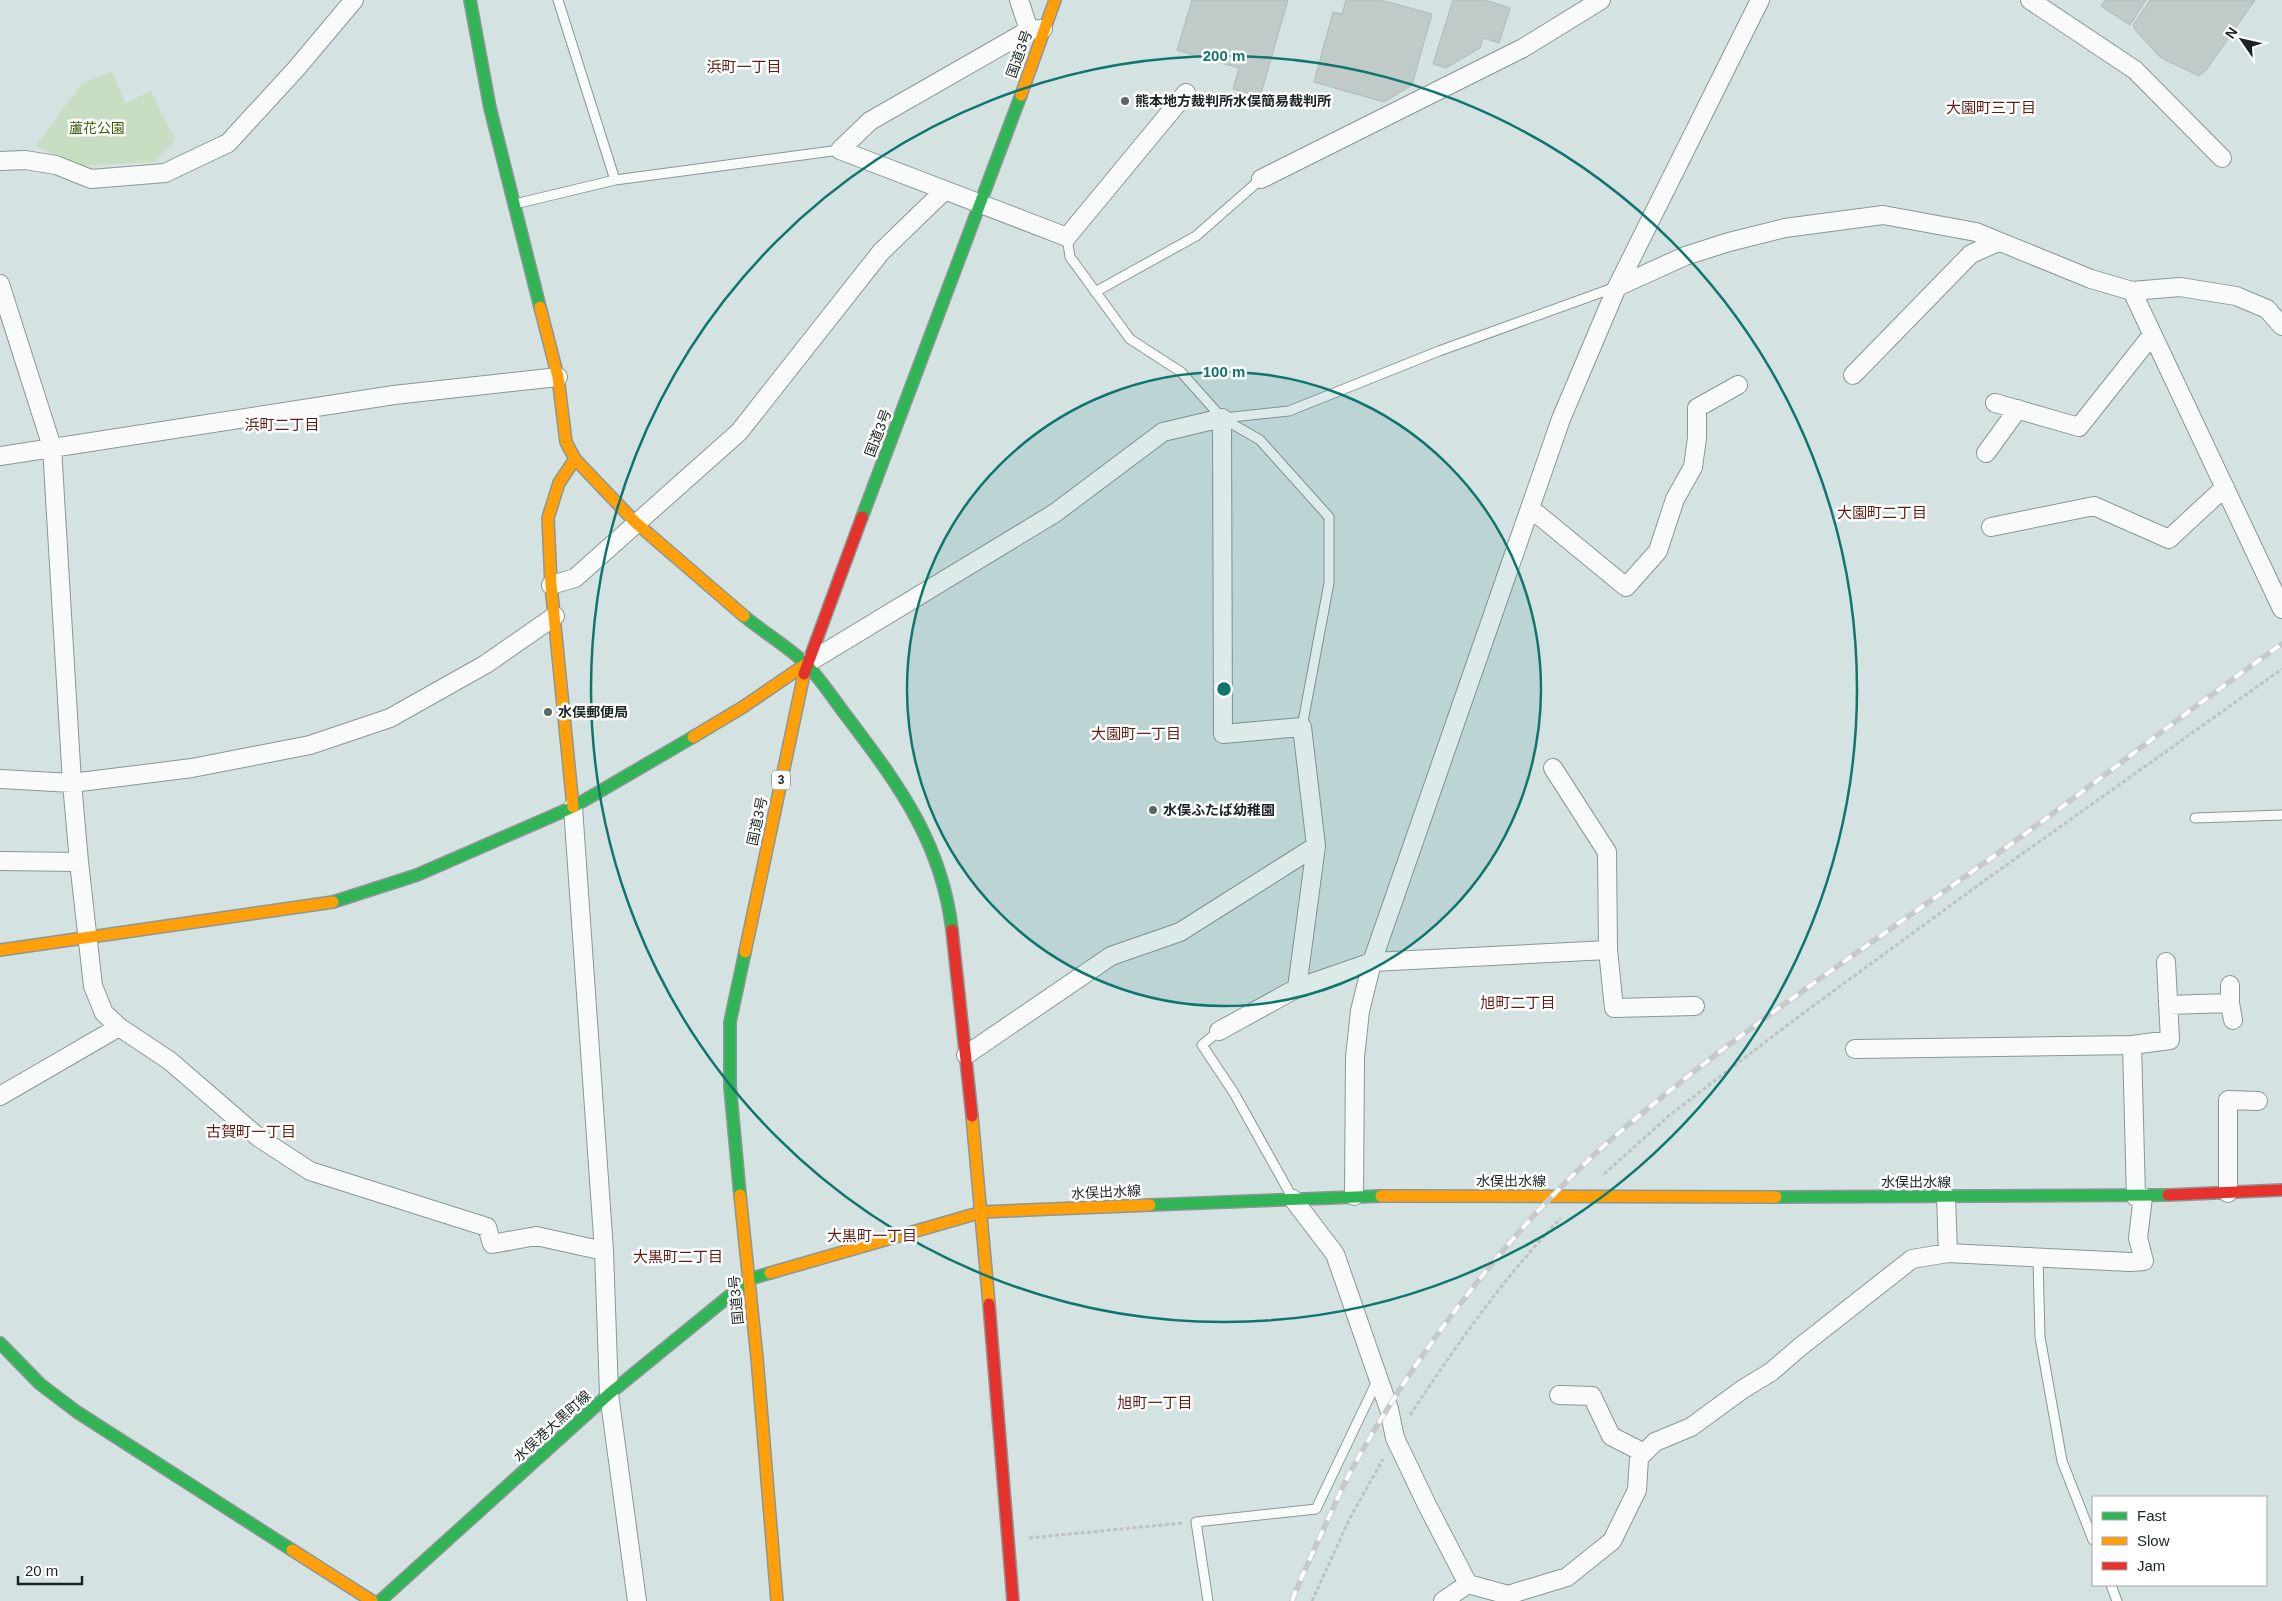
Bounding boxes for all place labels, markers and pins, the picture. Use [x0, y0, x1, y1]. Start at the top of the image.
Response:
place label: 熊本地方裁判所水俣簡易裁判所 [1135, 93, 1331, 109]
marker: 熊本地方裁判所水俣簡易裁判所 [1119, 95, 1131, 107]
centre of rings [1215, 680, 1233, 698]
place label: 水俣郵便局 [558, 704, 628, 720]
marker: 水俣郵便局 [542, 706, 554, 718]
place label: 水俣ふたば幼稚園 [1163, 802, 1275, 818]
marker: 水俣ふたば幼稚園 [1147, 804, 1159, 816]

